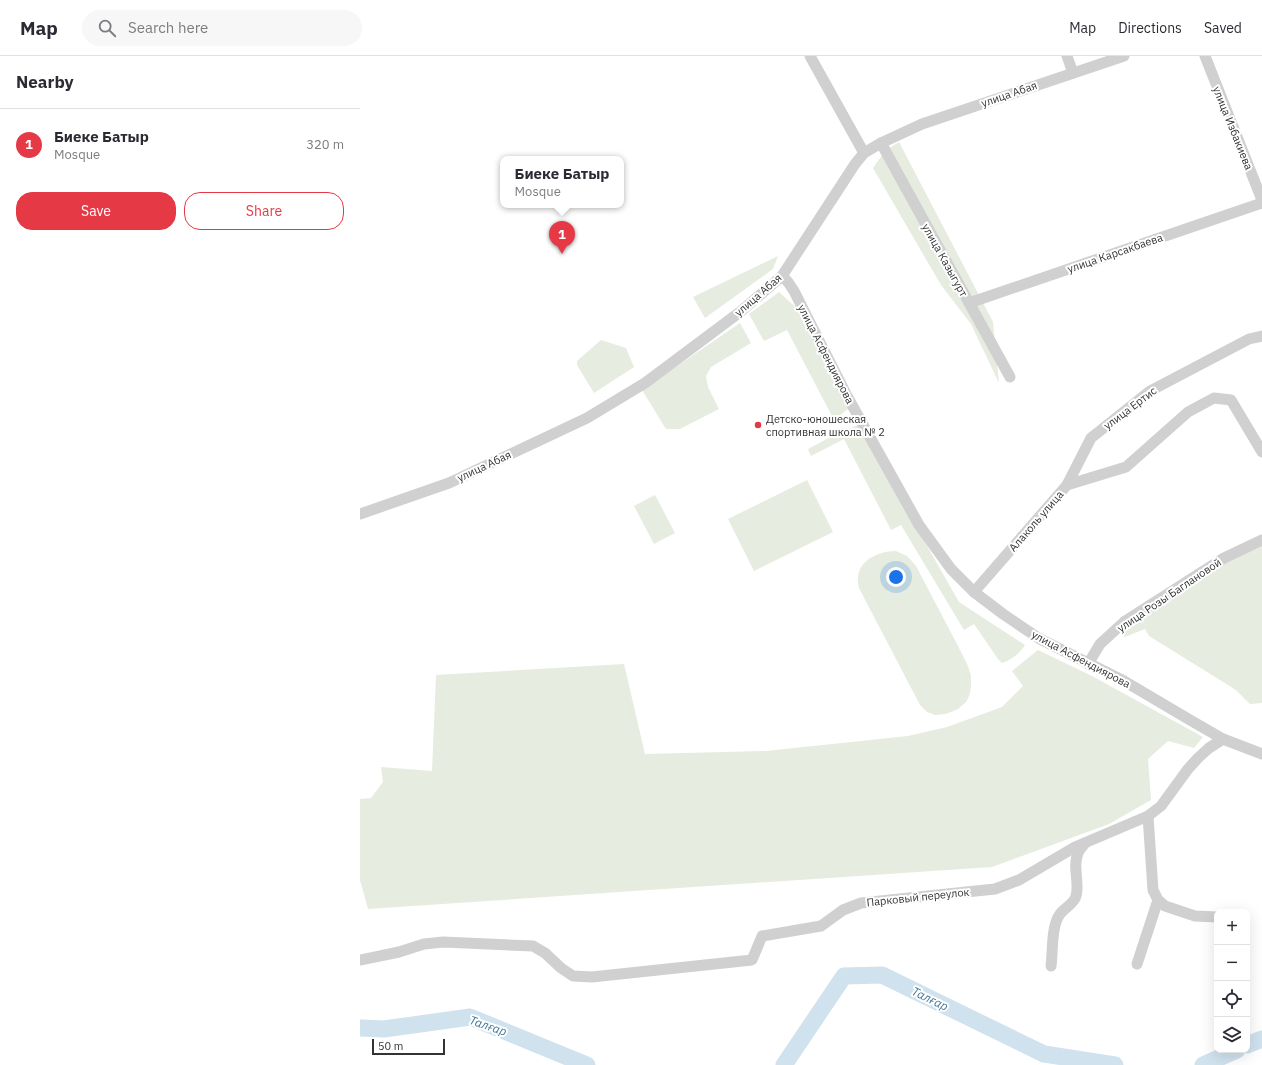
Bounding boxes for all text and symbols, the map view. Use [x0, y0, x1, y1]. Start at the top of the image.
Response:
search box [82, 10, 362, 46]
text: Map [20, 16, 58, 40]
icon: search [96, 17, 118, 39]
text: Search here [128, 18, 208, 37]
text: Map [1069, 19, 1096, 37]
text: Directions [1118, 19, 1182, 37]
text: Saved [1204, 19, 1242, 37]
text: Nearby [16, 71, 74, 93]
street label: улица Абая [979, 78, 1039, 110]
street label: улица Избакиева [1210, 84, 1256, 172]
text: Биеке Батыр [54, 127, 149, 146]
text: 1 [25, 136, 33, 153]
text: 320 m [306, 136, 344, 153]
text: Mosque [54, 146, 100, 163]
popup [500, 156, 624, 208]
text: Биеке Батыр [515, 164, 609, 183]
text: Mosque [515, 183, 561, 200]
button: Save [16, 192, 176, 230]
button: Share [184, 192, 344, 230]
pin: 1 [549, 221, 575, 254]
street label: улица Казыгурт [919, 221, 971, 299]
street label: улица Карсакбаева [1065, 230, 1165, 276]
street label: улица Абая [731, 271, 785, 319]
street label: улица Асфендиярова [795, 302, 857, 406]
street label: улица Ертис [1101, 383, 1160, 433]
place label: Детско-юношеская спортивная школа № 2 [766, 412, 885, 439]
marker: Детско-юношеская спортивная школа № 2 [753, 420, 763, 430]
street label: улица Абая [455, 447, 513, 485]
street label: Алаколь улица [1006, 488, 1066, 554]
street label: улица Розы Баглановой [1114, 555, 1224, 635]
your location [886, 567, 906, 587]
street label: улица Асфендиярова [1029, 627, 1133, 691]
street label: Парковый переулок [866, 885, 970, 909]
map controls [1214, 909, 1250, 1053]
button: + [1214, 909, 1250, 945]
button: − [1214, 945, 1250, 981]
button: locate [1214, 981, 1250, 1017]
water label: Талғар [910, 983, 951, 1014]
water label: Талғар [467, 1012, 509, 1039]
button: layers [1214, 1017, 1250, 1053]
scale bar [372, 1037, 445, 1056]
text: 50 m [378, 1039, 403, 1053]

